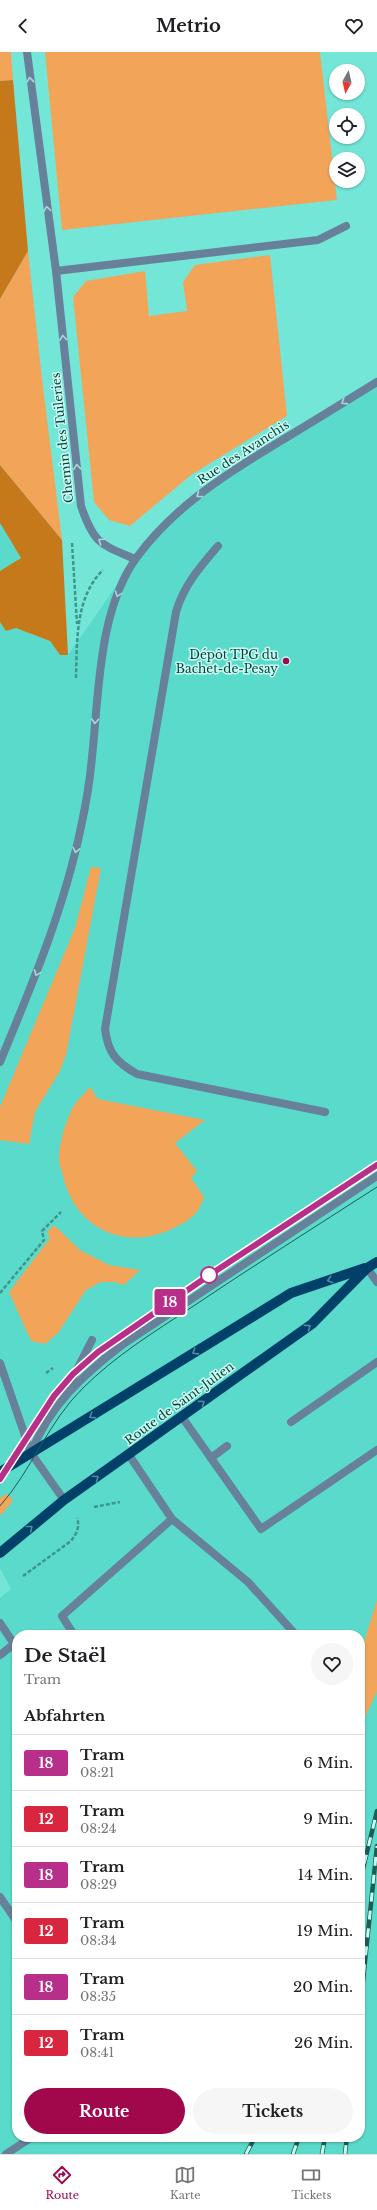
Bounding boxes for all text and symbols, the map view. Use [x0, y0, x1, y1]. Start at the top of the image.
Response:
icon: back [12, 15, 34, 37]
text: Metrio [156, 15, 221, 37]
icon: heart [343, 15, 365, 37]
north arrow [329, 64, 365, 100]
map controls [329, 64, 365, 188]
one-way arrow [26, 77, 35, 83]
button: locate [329, 108, 365, 144]
button: layers [329, 152, 365, 188]
one-way arrow [43, 206, 52, 212]
one-way arrow [59, 335, 68, 341]
street label: Chemin des Tuileries [48, 372, 76, 504]
one-way arrow [341, 398, 348, 405]
street label: Rue des Avanchis [194, 417, 292, 487]
one-way arrow [73, 464, 82, 470]
one-way arrow [196, 490, 203, 497]
one-way arrow [98, 539, 105, 546]
one-way arrow [115, 590, 123, 597]
place label: Dépôt TPG du Bachet-de-Pesay [176, 647, 278, 676]
marker: Dépôt TPG du Bachet-de-Pesay [281, 656, 291, 666]
one-way arrow [91, 718, 100, 724]
one-way arrow [73, 846, 81, 853]
one-way arrow [33, 970, 41, 977]
unlabelled marker [200, 1266, 218, 1284]
one-way arrow [327, 1275, 334, 1284]
line badge: 18 [152, 1289, 188, 1315]
text: 18 [163, 1293, 178, 1311]
one-way arrow [303, 1324, 310, 1331]
one-way arrow [192, 1347, 199, 1355]
street label: Route de Saint-Julien [122, 1358, 236, 1448]
one-way arrow [198, 1400, 205, 1407]
one-way arrow [89, 1411, 96, 1419]
one-way arrow [92, 1476, 99, 1483]
one-way arrow [26, 1526, 33, 1533]
button: heart [311, 1643, 353, 1685]
text: De Staël [24, 1644, 106, 1667]
text: Tram [24, 1671, 61, 1688]
text: Abfahrten [24, 1706, 105, 1725]
text: Tram [80, 1745, 125, 1764]
text: 6 Min. [303, 1753, 353, 1772]
text: 18 [39, 1754, 54, 1772]
text: 08:21 [80, 1764, 115, 1781]
text: Tram [80, 1801, 125, 1820]
text: 9 Min. [303, 1809, 353, 1828]
text: 12 [38, 1810, 54, 1828]
text: 08:24 [80, 1820, 116, 1837]
text: Tram [80, 1857, 125, 1876]
text: 14 Min. [297, 1865, 353, 1884]
text: 18 [39, 1866, 54, 1884]
text: 08:29 [80, 1876, 117, 1893]
text: Tram [80, 1913, 125, 1932]
text: 19 Min. [297, 1921, 353, 1940]
text: 12 [38, 1922, 54, 1940]
text: 08:34 [80, 1932, 116, 1949]
text: Tram [80, 1969, 125, 1988]
text: 20 Min. [293, 1977, 353, 1996]
text: 18 [39, 1978, 54, 1996]
text: 08:35 [80, 1988, 116, 2005]
text: Tram [80, 2025, 125, 2044]
text: 26 Min. [294, 2033, 353, 2052]
text: 12 [38, 2034, 54, 2052]
text: 08:41 [80, 2044, 114, 2061]
button: Route [24, 2088, 185, 2134]
button: Tickets [193, 2088, 353, 2134]
tab: Route [46, 2164, 79, 2202]
tab: Karte [170, 2164, 200, 2202]
tab: Tickets [292, 2164, 331, 2202]

